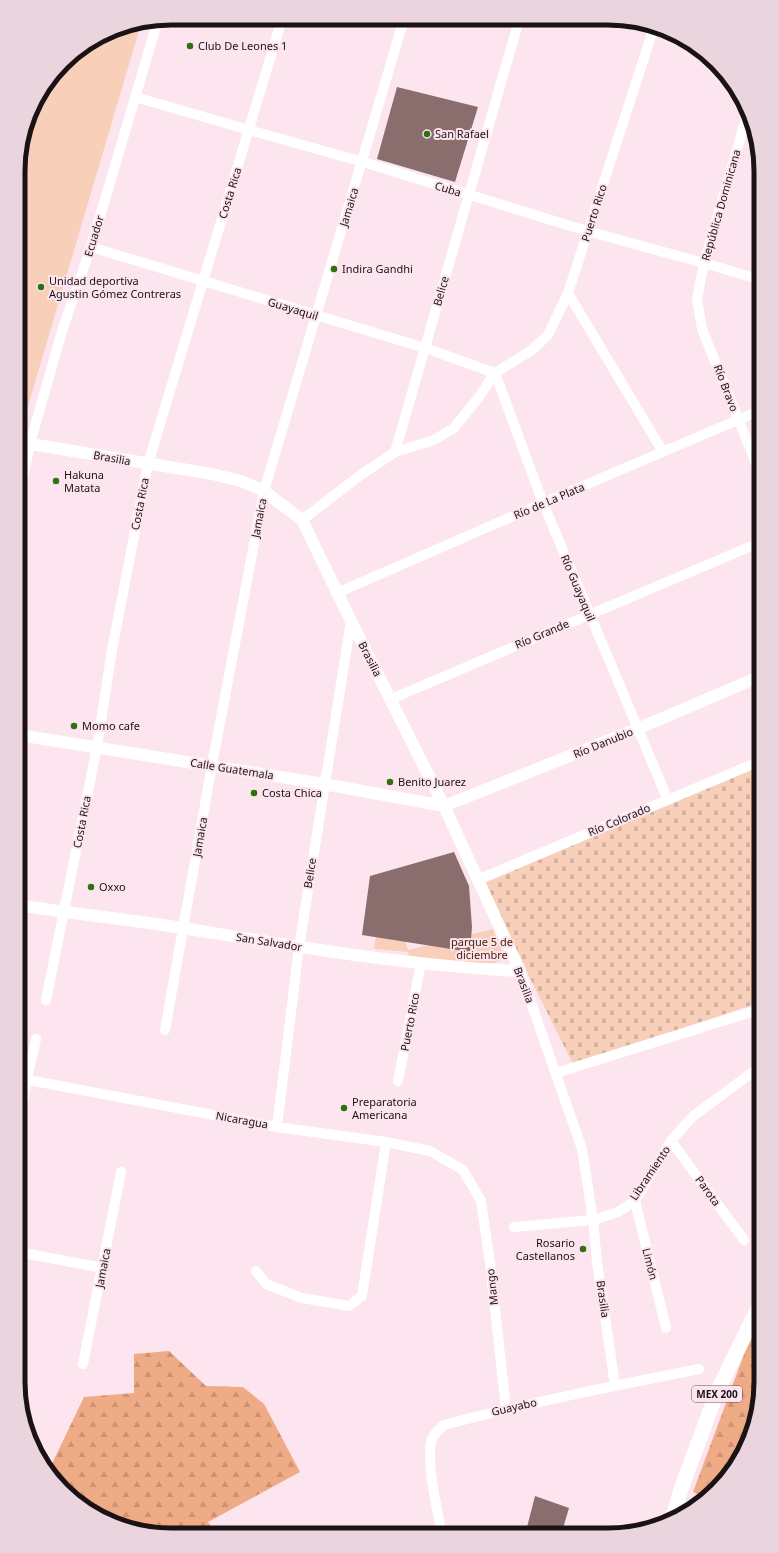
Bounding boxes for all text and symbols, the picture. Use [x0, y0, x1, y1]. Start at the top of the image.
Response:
place label: Club De Leones 1 [198, 38, 287, 53]
marker: Club De Leones 1 [185, 41, 195, 51]
place label: San Rafael [435, 126, 489, 141]
marker: San Rafael [422, 129, 432, 139]
street label: República Dominicana [697, 147, 744, 262]
street label: Costa Rica [215, 165, 244, 220]
street label: Cuba [433, 177, 463, 200]
street label: Puerto Rico [577, 182, 610, 243]
street label: Jamaica [335, 186, 362, 229]
street label: Ecuador [80, 213, 107, 258]
place label: Indira Gandhi [342, 261, 413, 276]
marker: Indira Gandhi [329, 264, 339, 274]
place label: Unidad deportiva Agustin Gómez Contreras [49, 273, 181, 301]
street label: Belice [429, 274, 452, 308]
marker: Unidad deportiva Agustin Gómez Contreras [36, 282, 46, 292]
street label: Guayaquil [266, 294, 320, 323]
street label: Río Bravo [711, 362, 742, 414]
street label: Brasilia [92, 447, 132, 468]
place label: Hakuna Matata [64, 467, 104, 495]
marker: Hakuna Matata [51, 476, 61, 486]
street label: Costa Rica [127, 476, 152, 531]
street label: Río de La Plata [511, 479, 587, 522]
street label: Jamaica [247, 497, 270, 540]
street label: Río Guayaquil [558, 552, 599, 624]
street label: Río Grande [512, 615, 571, 652]
street label: Brasilia [355, 639, 386, 679]
place label: Momo cafe [82, 718, 140, 733]
marker: Momo cafe [69, 721, 79, 731]
street label: Río Danubio [571, 724, 635, 761]
street label: Calle Guatemala [189, 754, 275, 783]
place label: Benito Juarez [398, 774, 466, 789]
marker: Benito Juarez [385, 777, 395, 787]
place label: Costa Chica [262, 785, 322, 800]
marker: Costa Chica [249, 788, 259, 798]
street label: Costa Rica [69, 794, 94, 849]
street label: Río Colorado [585, 800, 653, 839]
street label: Jamaica [188, 816, 210, 859]
street label: Belice [300, 857, 319, 889]
place label: Oxxo [99, 879, 126, 894]
marker: Oxxo [86, 882, 96, 892]
street label: San Salvador [235, 929, 304, 954]
park label: parque 5 de diciembre [451, 934, 513, 962]
street label: Brasilia [511, 965, 538, 1005]
street label: Puerto Rico [396, 991, 423, 1052]
place label: Preparatoria Americana [352, 1094, 417, 1122]
marker: Preparatoria Americana [339, 1103, 349, 1113]
street label: Nicaragua [215, 1108, 269, 1131]
street label: Libramiento [626, 1142, 673, 1203]
street label: Parota [692, 1173, 724, 1209]
place label: Rosario Castellanos [516, 1235, 575, 1263]
marker: Rosario Castellanos [578, 1244, 588, 1254]
street label: Limón [639, 1246, 662, 1281]
street label: Jamaica [91, 1247, 114, 1290]
street label: Mango [482, 1268, 501, 1306]
street label: Brasilia [593, 1279, 614, 1319]
road number: MEX 200 [692, 1386, 742, 1402]
street label: Guayabo [490, 1394, 538, 1419]

